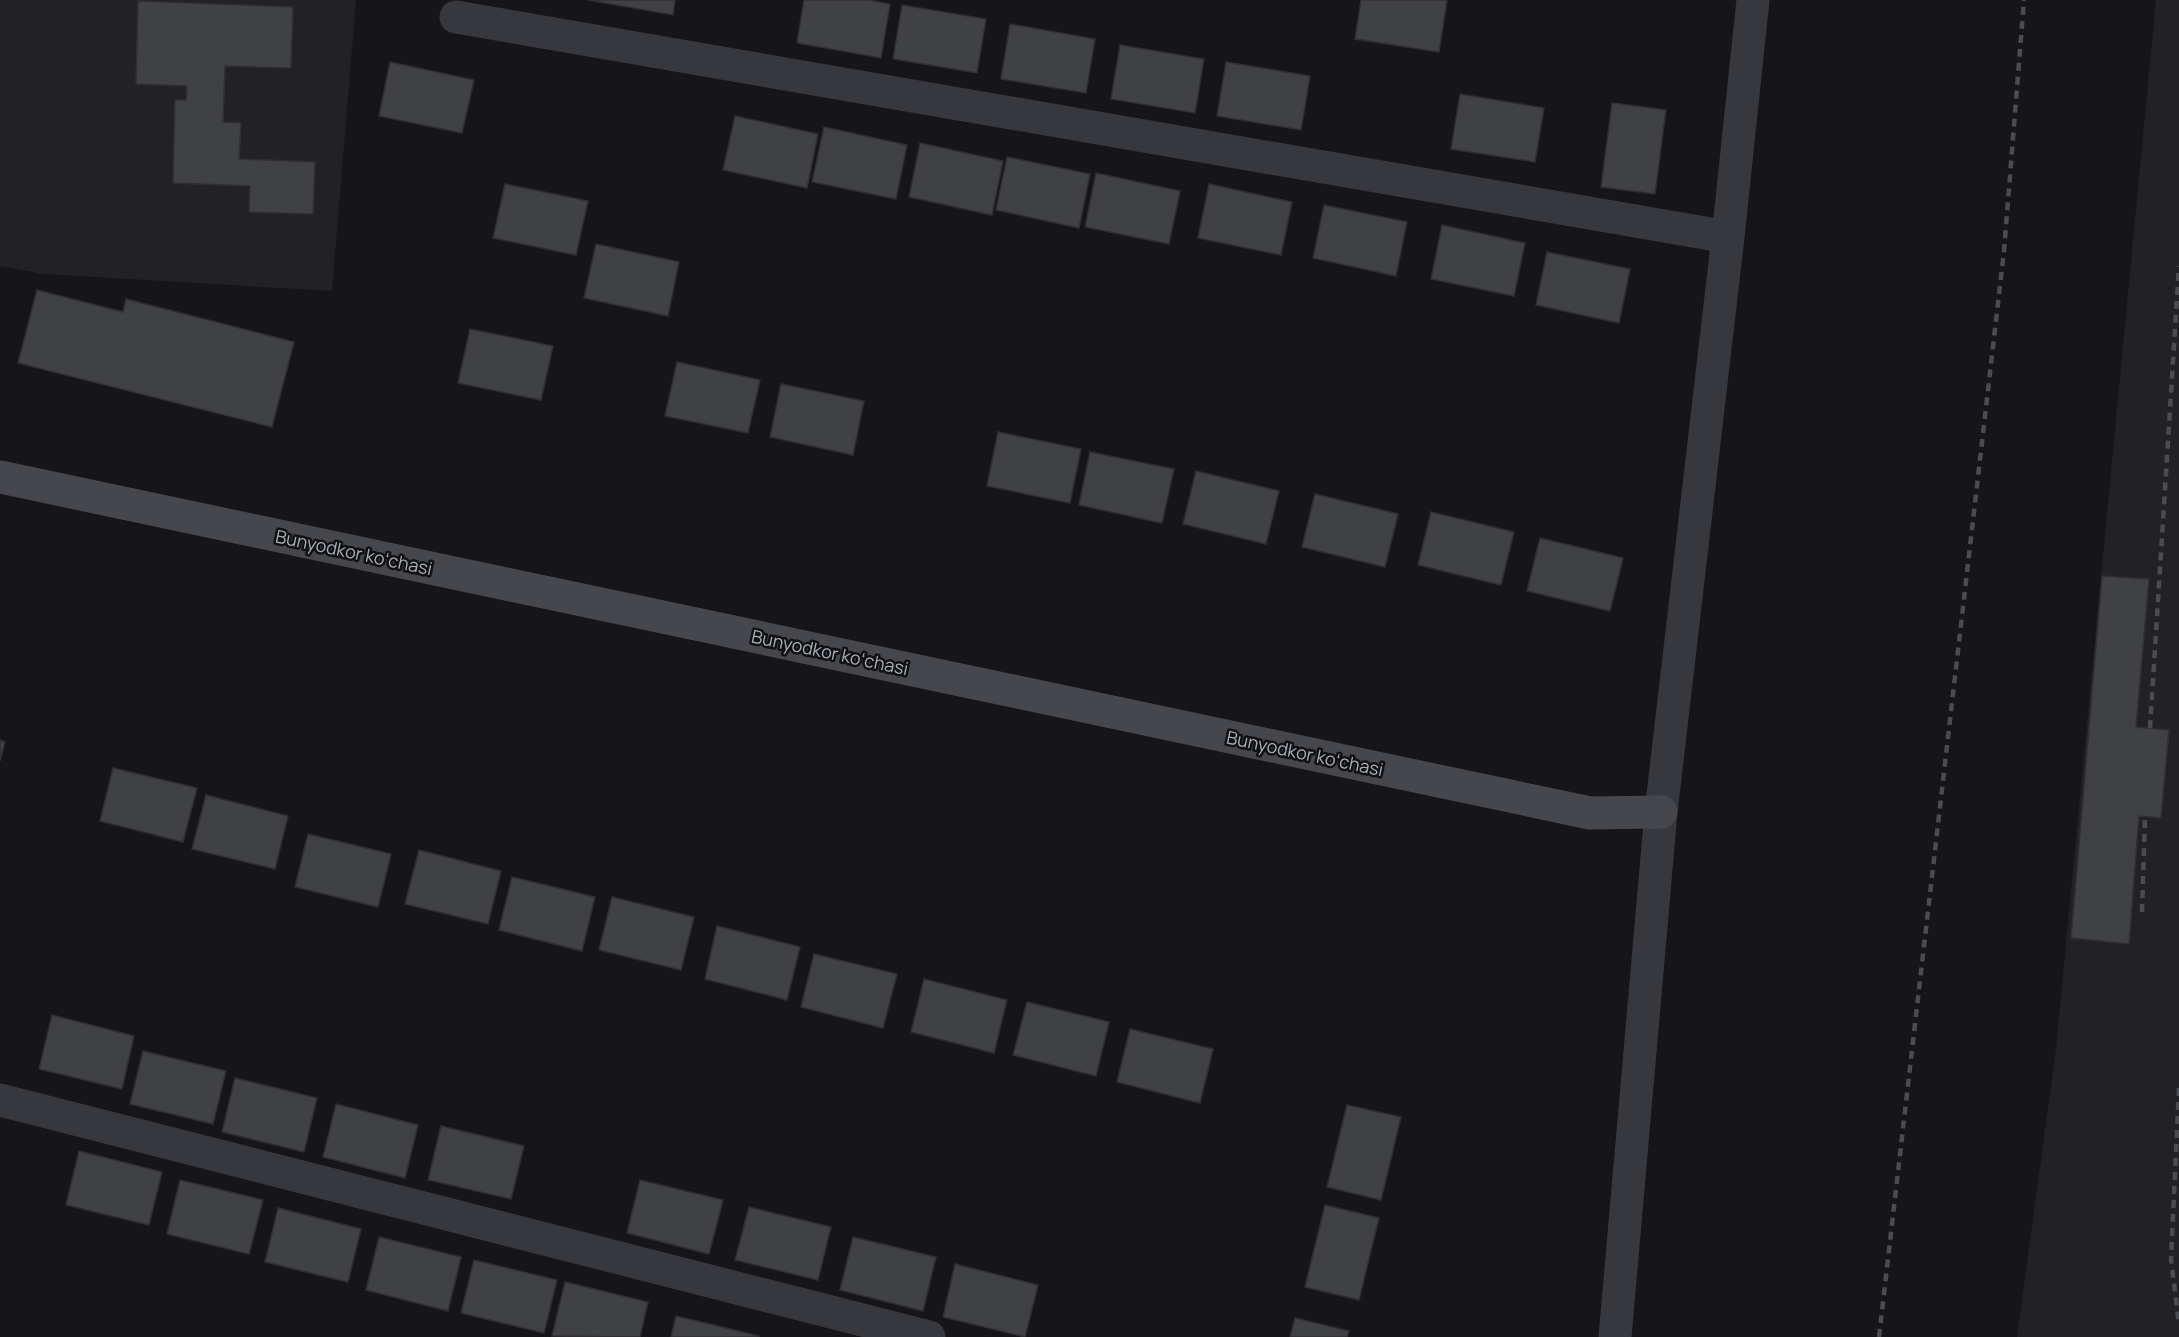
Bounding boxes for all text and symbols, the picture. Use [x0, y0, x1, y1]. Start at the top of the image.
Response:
street label: Bunyodkor koʻchasi [273, 524, 435, 580]
street label: Bunyodkor koʻchasi [749, 624, 911, 680]
street label: Bunyodkor koʻchasi [1224, 725, 1386, 781]

